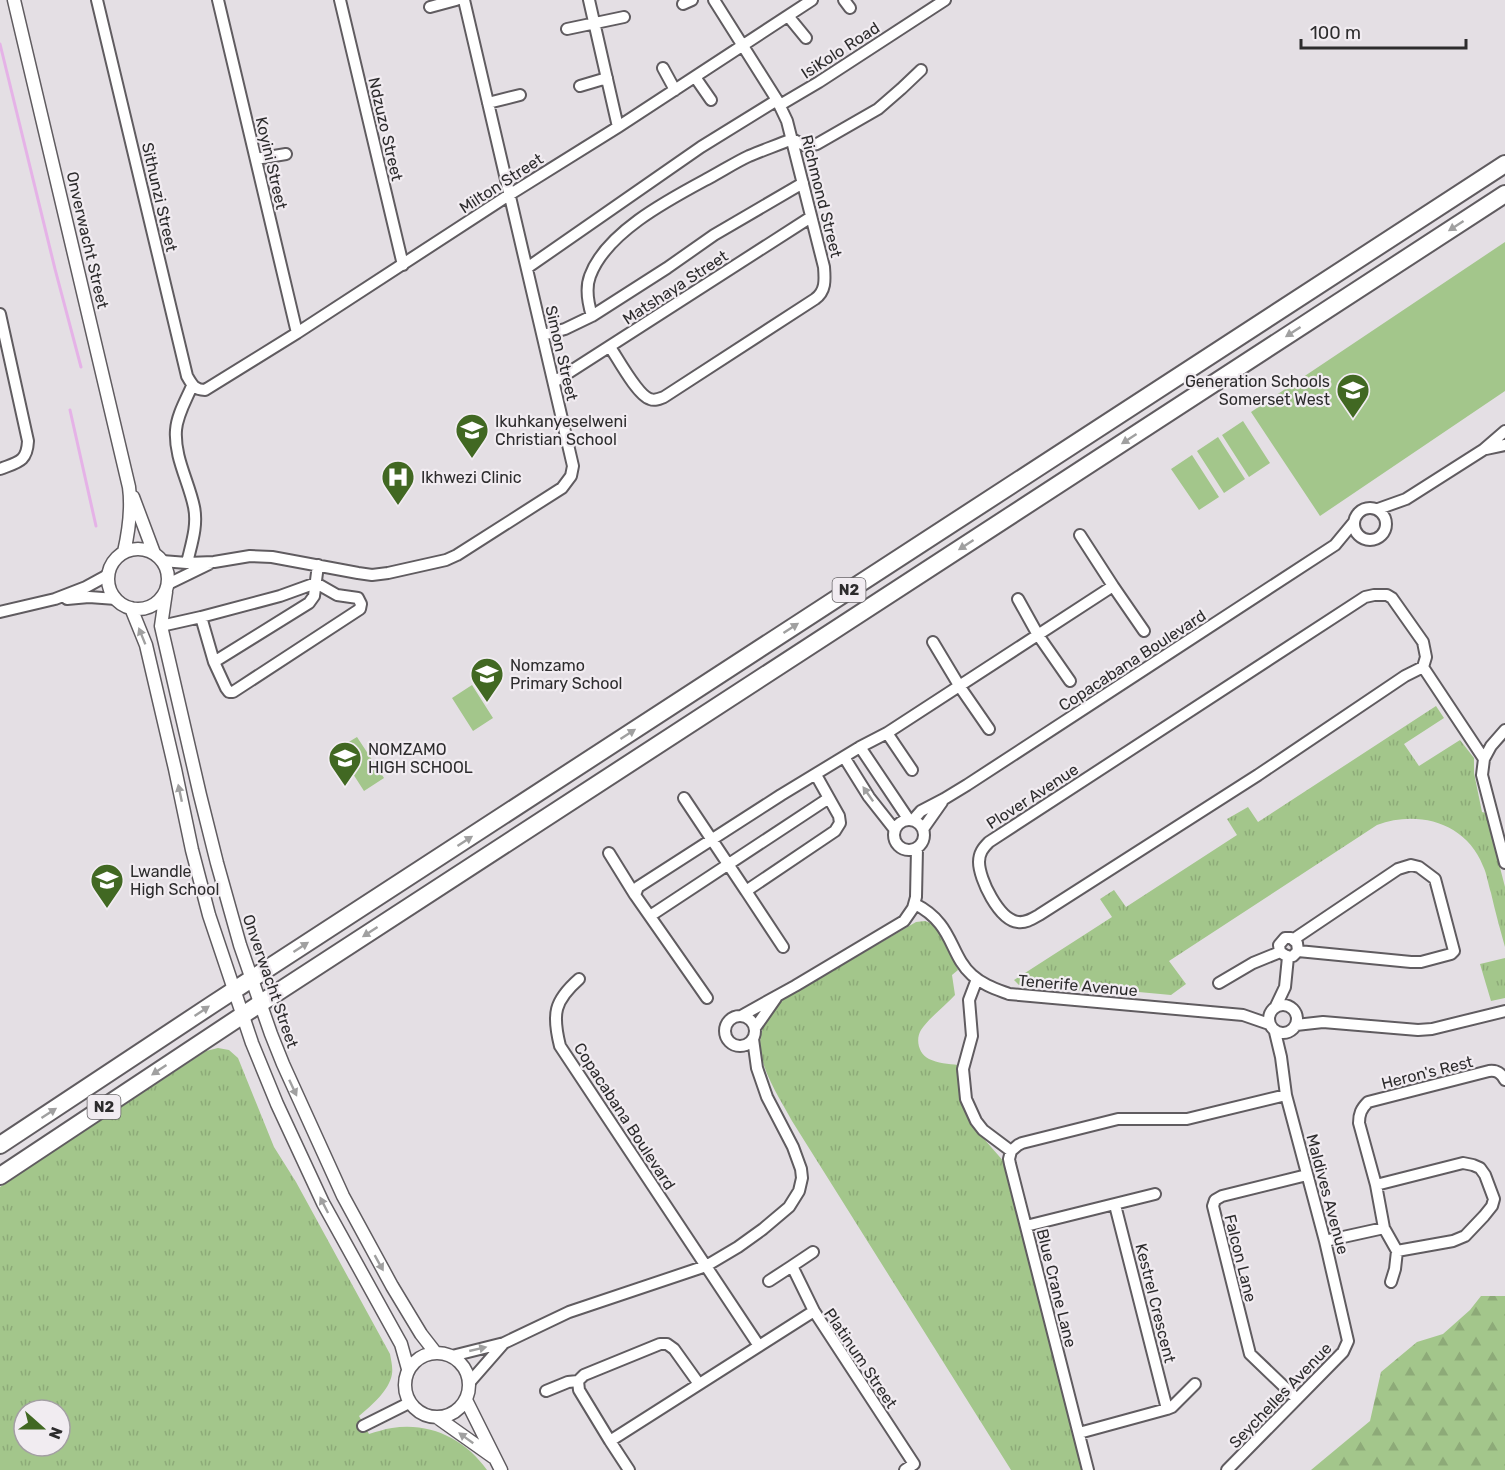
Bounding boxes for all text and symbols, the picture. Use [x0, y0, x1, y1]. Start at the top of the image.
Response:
scale bar [1301, 12, 1466, 50]
street label: IsiKolo Road [798, 18, 883, 83]
text: 100 m [1310, 22, 1361, 44]
street label: Ndzuzo Street [364, 75, 407, 183]
street label: Koyini Street [252, 115, 291, 211]
street label: Richmond Street [797, 133, 846, 259]
street label: Sithunzi Street [138, 141, 181, 254]
street label: Milton Street [456, 149, 547, 217]
street label: Onverwacht Street [62, 170, 113, 311]
one-way arrow [1448, 220, 1464, 231]
street label: Matshaya Street [619, 246, 732, 329]
street label: Simon Street [541, 304, 582, 403]
one-way arrow [1284, 327, 1301, 338]
place label: Generation Schools Somerset West [1185, 372, 1330, 409]
school or university icon: Generation Schools Somerset West [1335, 372, 1371, 419]
school or university icon: Ikuhkanyeselweni Christian School [454, 412, 490, 459]
place label: Ikuhkanyeselweni Christian School [495, 412, 627, 449]
one-way arrow [1121, 433, 1137, 444]
hospital icon: Ikhwezi Clinic [380, 459, 416, 506]
place label: Ikhwezi Clinic [421, 468, 522, 487]
one-way arrow [958, 539, 974, 551]
road number: N2 [832, 578, 866, 602]
street label: Copacabana Boulevard [1055, 606, 1209, 715]
one-way arrow [783, 622, 799, 634]
one-way arrow [137, 626, 147, 644]
school or university icon: Nomzamo Primary School [469, 656, 505, 703]
place label: Nomzamo Primary School [510, 656, 622, 693]
one-way arrow [620, 729, 636, 740]
school or university icon: NOMZAMO HIGH SCHOOL [327, 740, 363, 787]
place label: NOMZAMO HIGH SCHOOL [368, 740, 473, 777]
street label: Plover Avenue [983, 760, 1082, 833]
one-way arrow [175, 783, 184, 802]
one-way arrow [862, 787, 874, 803]
one-way arrow [456, 835, 473, 846]
school or university icon: Lwandle High School [89, 862, 125, 909]
place label: Lwandle High School [130, 862, 219, 899]
street label: Onverwacht Street [239, 912, 302, 1051]
one-way arrow [362, 927, 378, 938]
one-way arrow [293, 942, 309, 953]
street label: Tenerife Avenue [1017, 971, 1138, 1000]
one-way arrow [194, 1005, 210, 1017]
street label: Copacabana Boulevard [570, 1039, 679, 1193]
street label: Heron's Rest [1379, 1052, 1475, 1093]
one-way arrow [151, 1064, 167, 1075]
one-way arrow [289, 1079, 299, 1097]
road number: N2 [88, 1095, 120, 1119]
one-way arrow [41, 1108, 57, 1119]
street label: Maldives Avenue [1302, 1132, 1353, 1257]
one-way arrow [320, 1196, 329, 1213]
street label: Falcon Lane [1220, 1212, 1261, 1304]
street label: Blue Crane Lane [1033, 1227, 1080, 1349]
street label: Kestrel Crescent [1131, 1241, 1180, 1365]
one-way arrow [374, 1255, 384, 1272]
street label: Platinum Street [820, 1305, 901, 1412]
street label: Seychelles Avenue [1225, 1339, 1336, 1452]
one-way arrow [469, 1344, 487, 1354]
north arrow [12, 1398, 72, 1458]
text: N [45, 1424, 66, 1442]
one-way arrow [458, 1432, 474, 1444]

